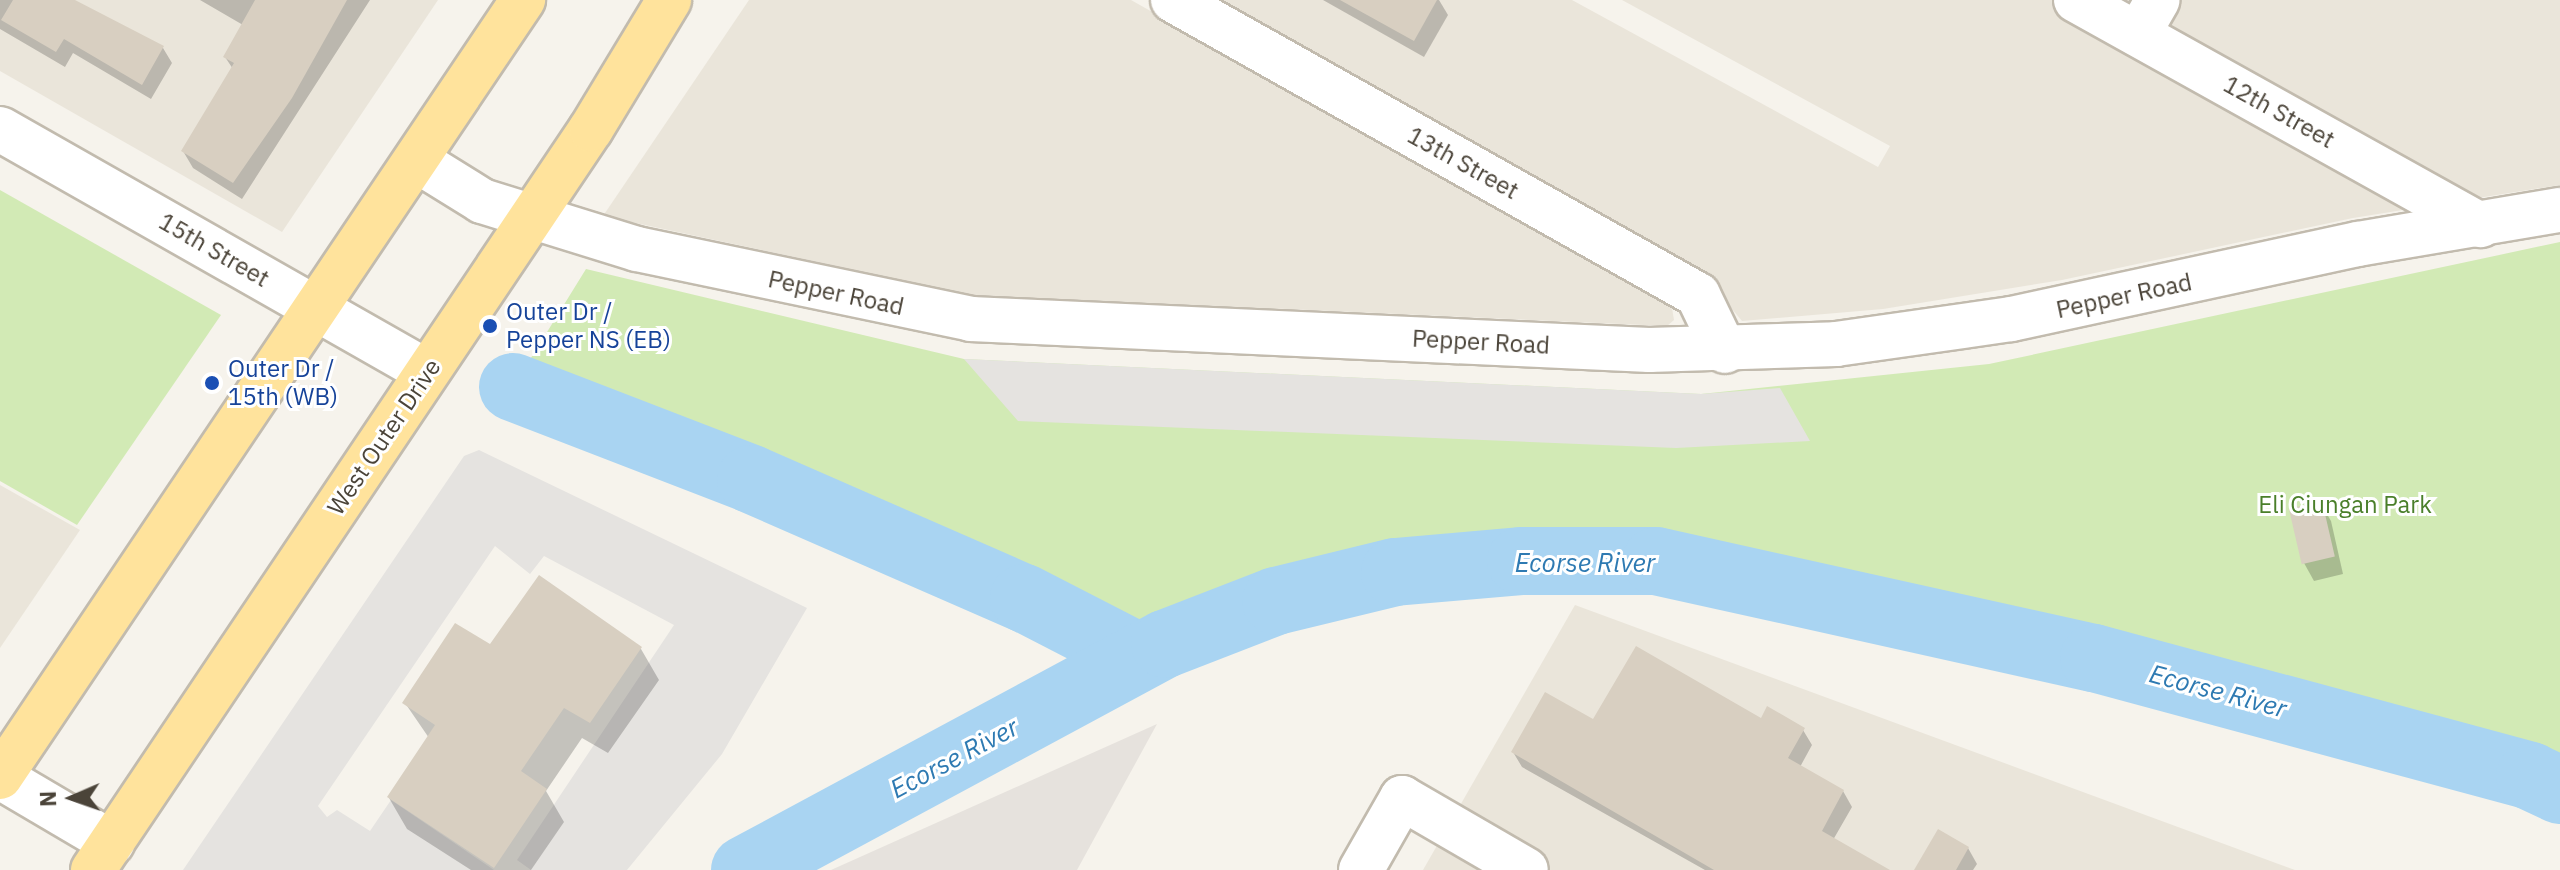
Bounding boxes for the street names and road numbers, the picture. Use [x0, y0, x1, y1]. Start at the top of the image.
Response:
street label: 12th Street [2219, 70, 2339, 154]
street label: 13th Street [1403, 121, 1523, 205]
street label: 15th Street [154, 207, 274, 293]
street label: Pepper Road [766, 265, 906, 321]
street label: Pepper Road [2054, 268, 2194, 324]
street label: Pepper Road [1411, 324, 1551, 360]
street label: West Outer Drive [321, 353, 447, 521]

